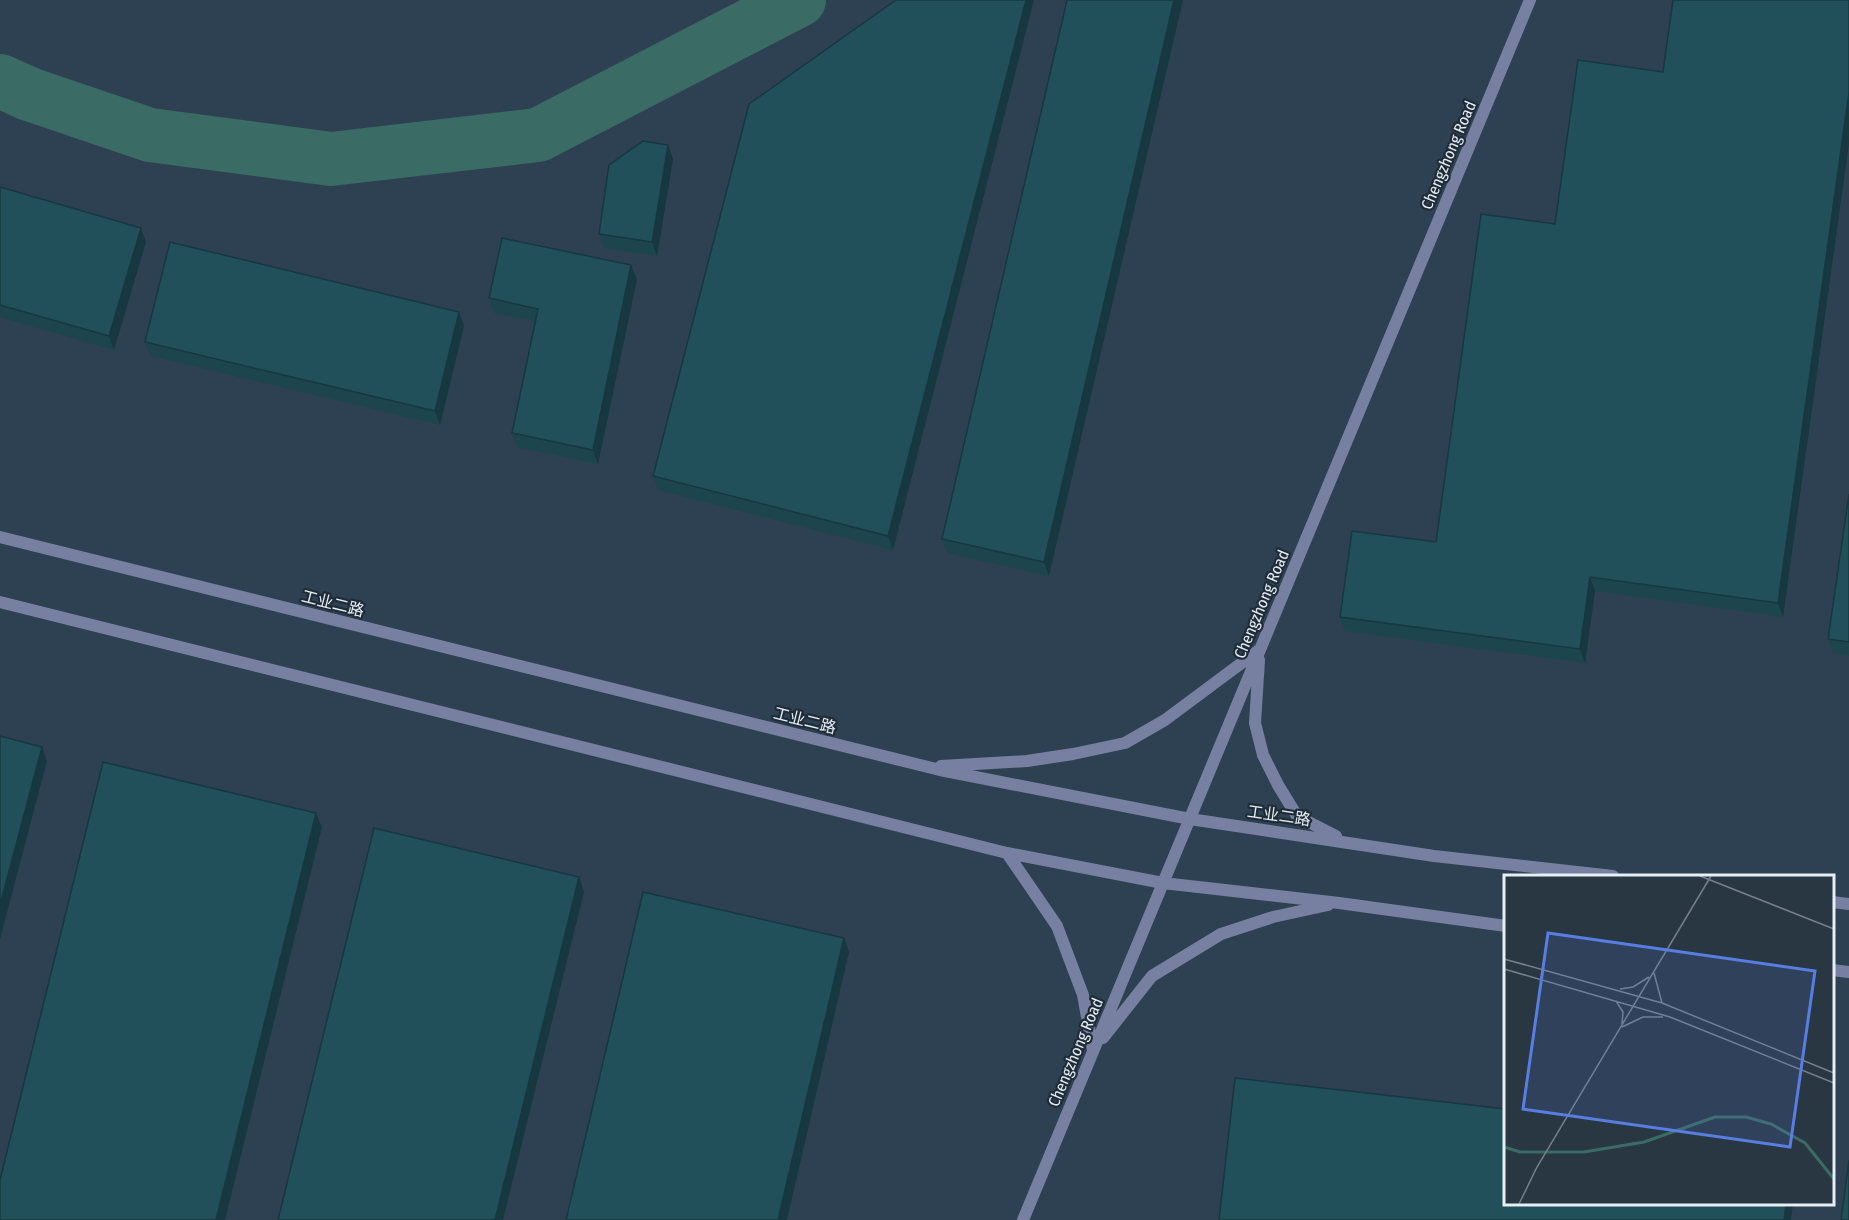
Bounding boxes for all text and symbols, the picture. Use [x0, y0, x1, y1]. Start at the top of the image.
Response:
street label: Chengzhong Road [1417, 98, 1480, 212]
street label: Chengzhong Road [1230, 547, 1293, 661]
street label: 工业二路 [300, 587, 366, 620]
street label: 工业二路 [772, 704, 838, 737]
street label: 工业二路 [1246, 802, 1312, 829]
inset map [1504, 875, 1834, 1205]
street label: Chengzhong Road [1044, 995, 1107, 1109]

